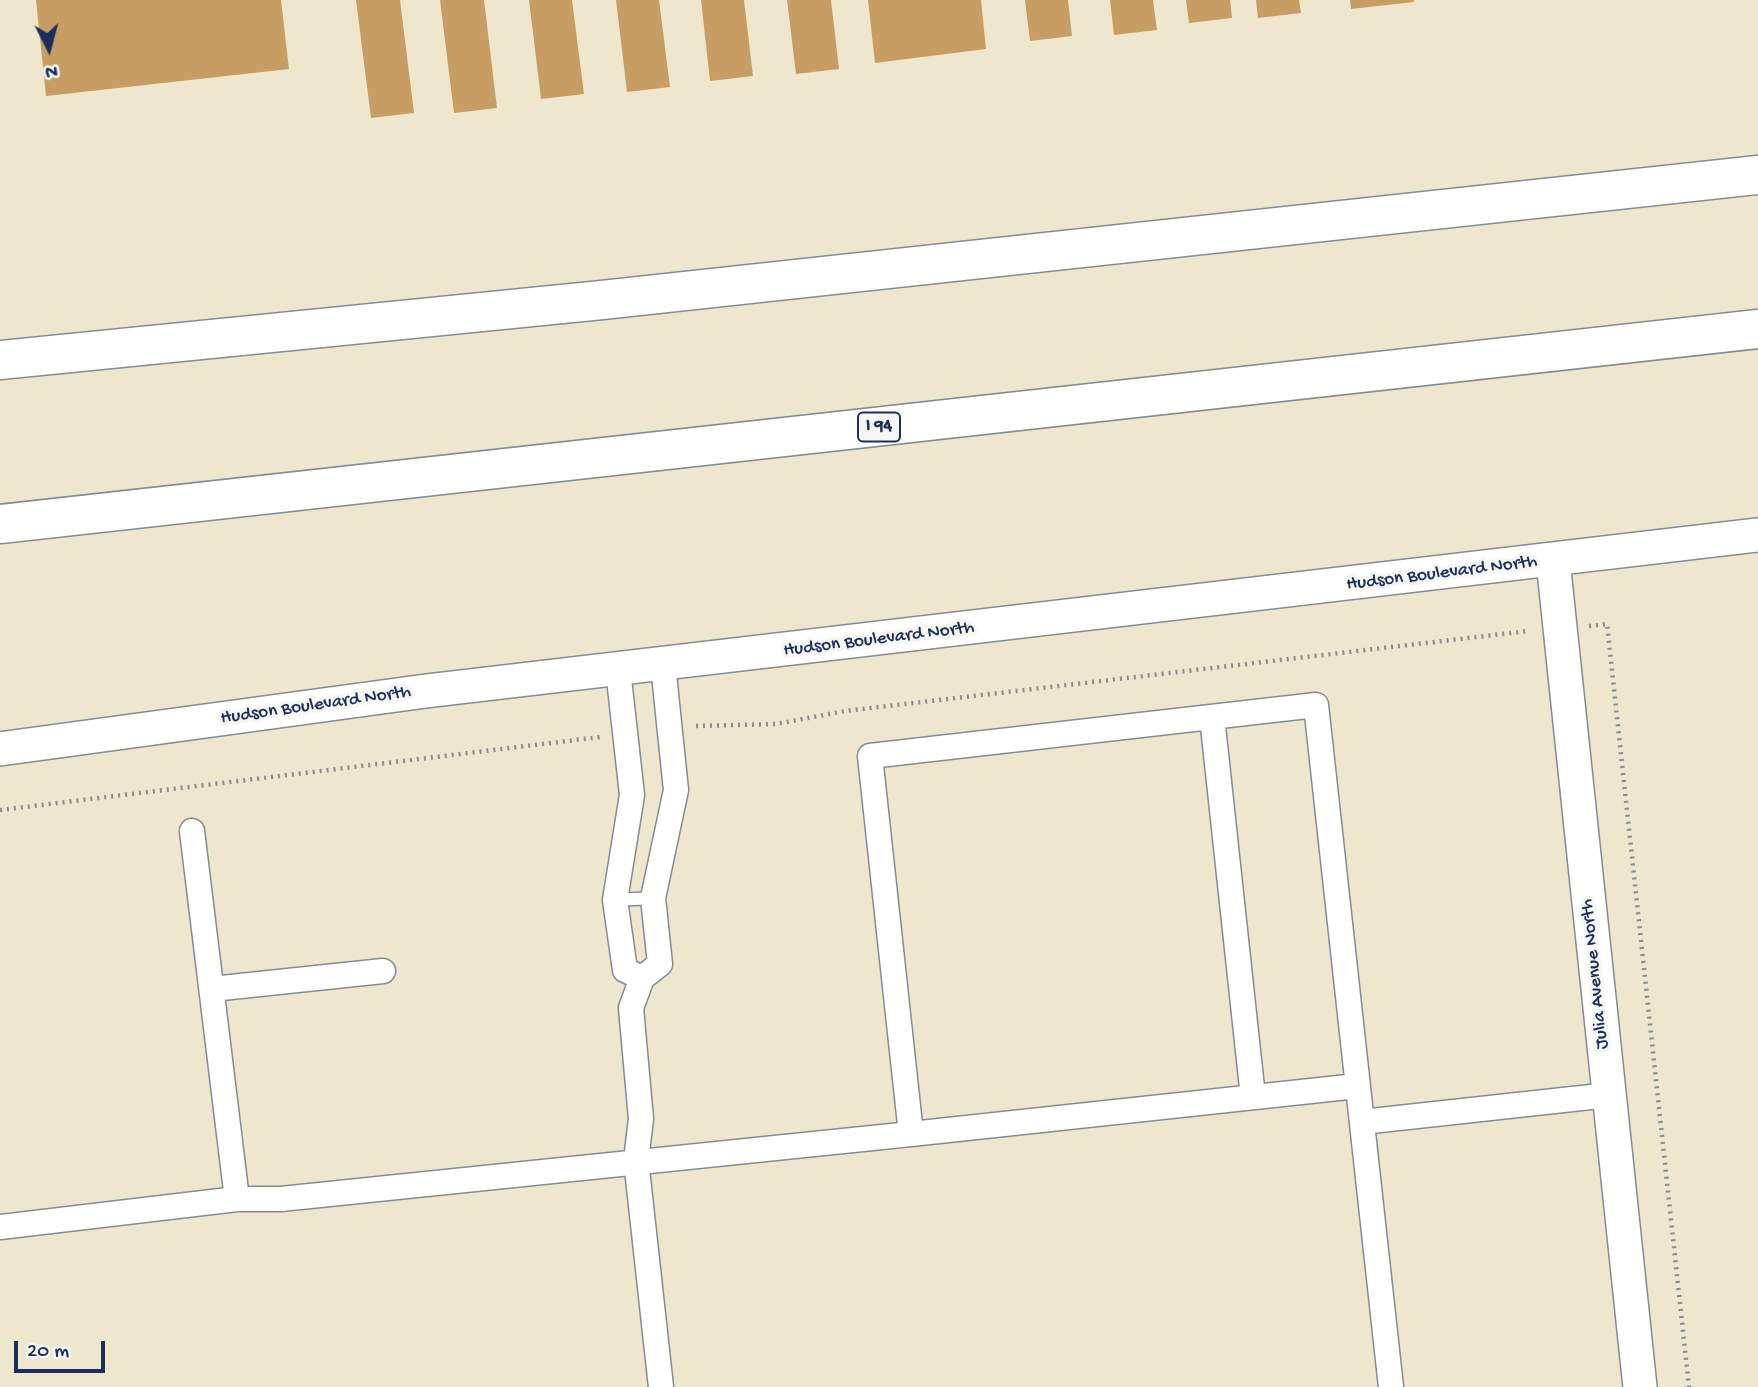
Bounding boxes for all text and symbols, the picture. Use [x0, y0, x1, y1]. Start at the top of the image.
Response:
north arrow [14, 14, 84, 84]
text: N [44, 58, 59, 82]
road number: I 94 [858, 412, 900, 442]
street label: Hudson Boulevard North [1345, 551, 1539, 597]
street label: Hudson Boulevard North [782, 617, 976, 663]
street label: Hudson Boulevard North [219, 681, 413, 731]
street label: Julia Avenue North [1577, 898, 1615, 1050]
scale bar [18, 1328, 108, 1372]
text: 20 m [27, 1340, 69, 1365]

